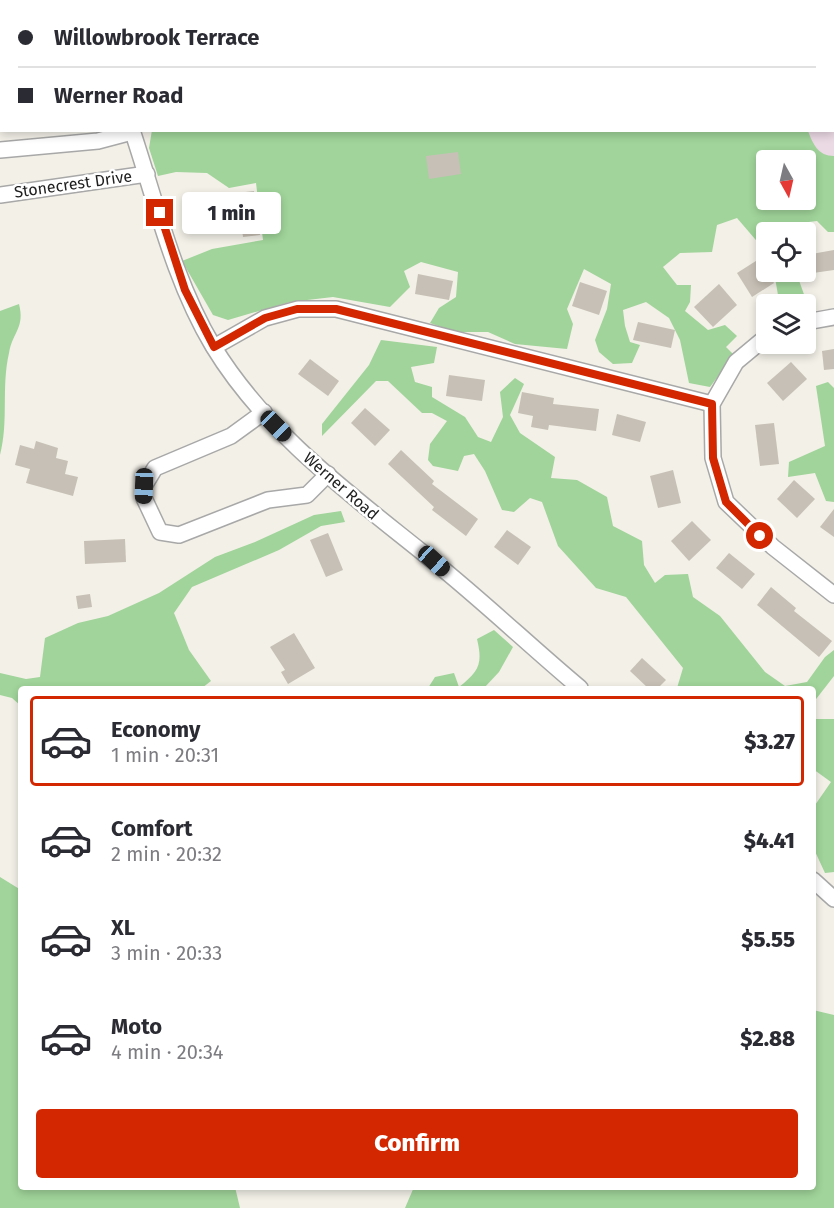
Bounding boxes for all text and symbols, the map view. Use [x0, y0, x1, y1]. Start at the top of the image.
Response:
text: Willowbrook Terrace [54, 24, 259, 51]
text: Werner Road [54, 82, 183, 109]
north arrow [756, 150, 816, 210]
map controls [756, 150, 816, 354]
street label: Stonecrest Drive [13, 166, 133, 202]
callout: 1 min [181, 192, 280, 234]
route end [146, 199, 173, 226]
text: 1 min [208, 201, 255, 225]
button: locate [756, 222, 816, 282]
button: layers [756, 294, 816, 354]
car [257, 407, 295, 445]
street label: Werner Road [300, 448, 382, 524]
car [134, 468, 154, 504]
route start [746, 522, 773, 549]
car [415, 542, 453, 580]
icon: car [39, 714, 93, 768]
text: Economy [111, 716, 200, 743]
text: $3.27 [744, 728, 795, 755]
text: 1 min · 20:31 [111, 743, 219, 767]
icon: car [39, 813, 93, 867]
text: Comfort [111, 815, 192, 842]
text: $4.41 [744, 827, 795, 854]
text: 2 min · 20:32 [111, 842, 222, 866]
icon: car [39, 912, 93, 966]
text: XL [111, 914, 135, 941]
text: $5.55 [741, 926, 795, 953]
text: 3 min · 20:33 [111, 941, 222, 965]
icon: car [39, 1011, 93, 1065]
text: Moto [111, 1013, 162, 1040]
text: $2.88 [740, 1025, 795, 1052]
text: 4 min · 20:34 [111, 1040, 223, 1064]
button: Confirm [36, 1109, 798, 1178]

